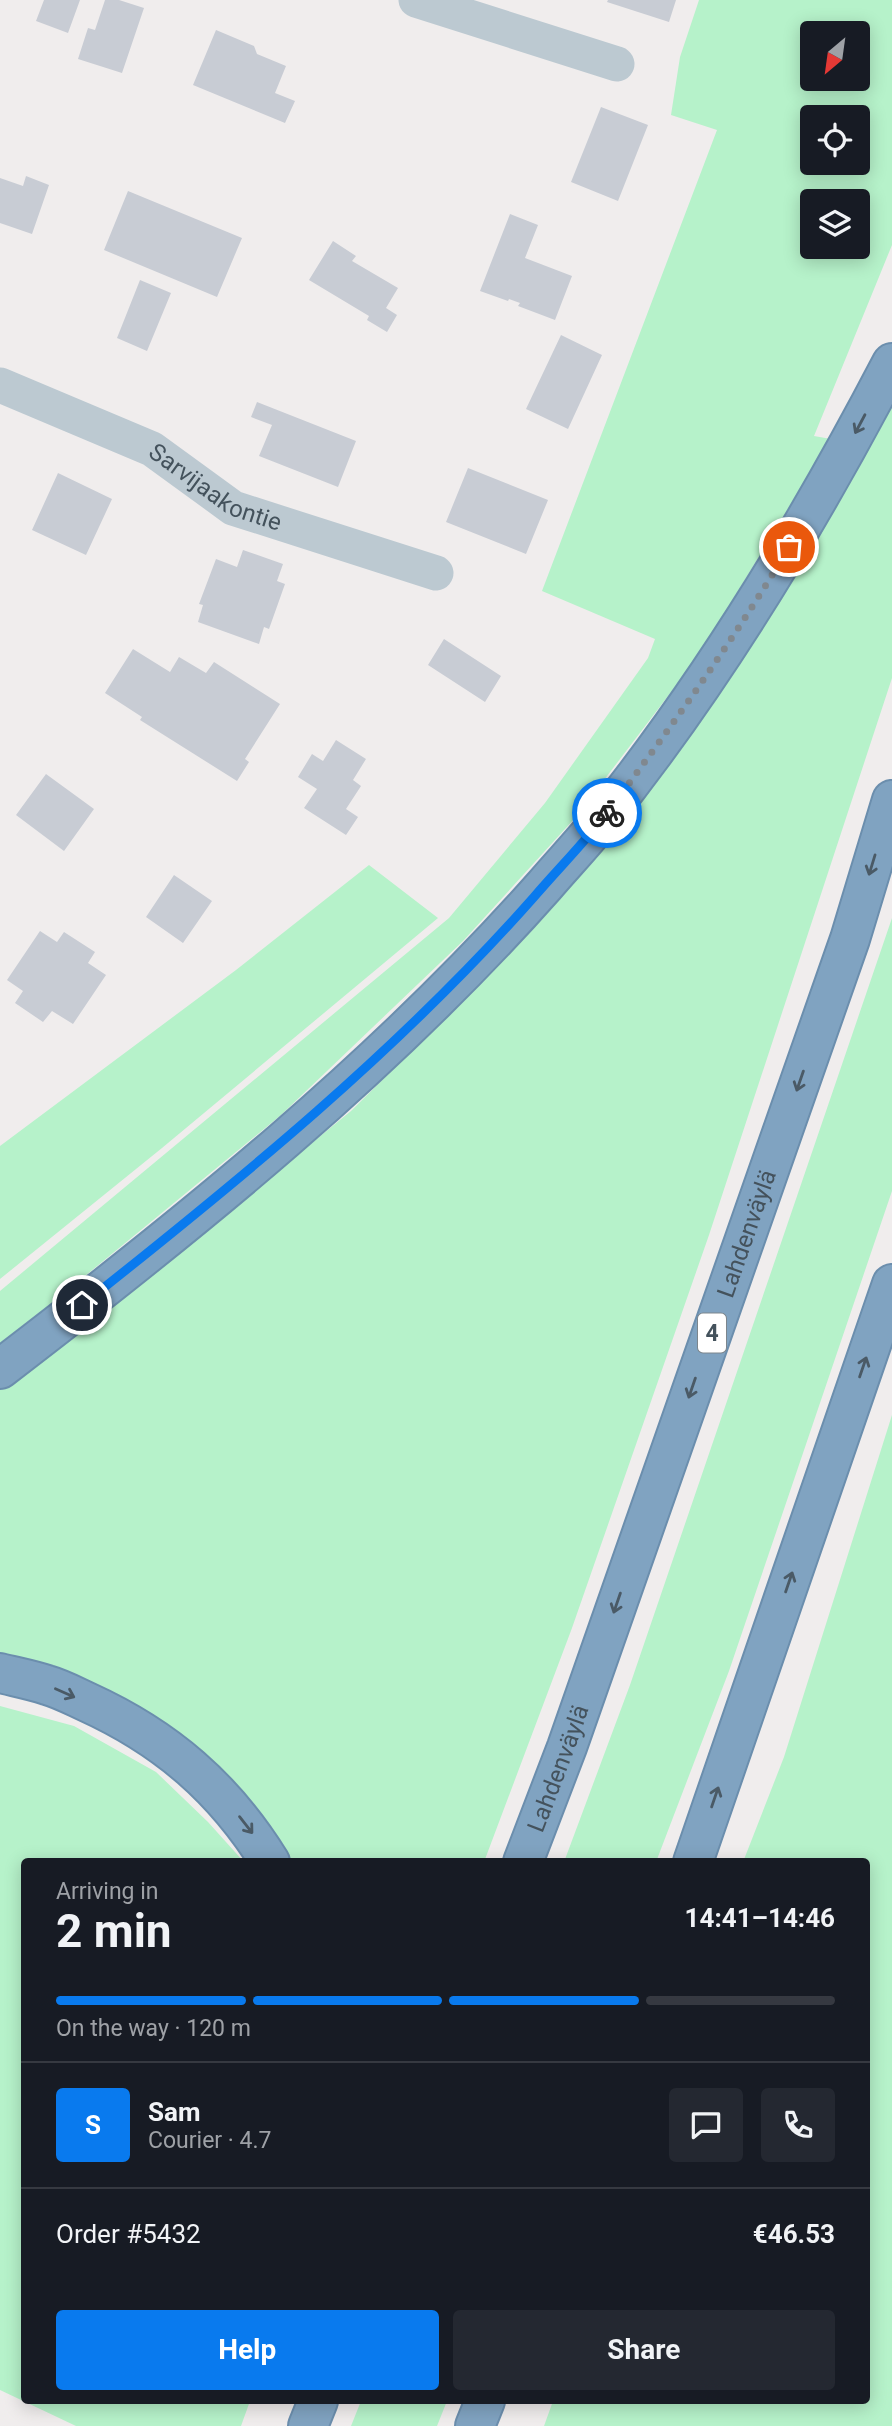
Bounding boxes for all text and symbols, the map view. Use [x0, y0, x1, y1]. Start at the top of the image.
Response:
north arrow [800, 21, 870, 91]
map controls [800, 21, 870, 259]
button: locate [800, 105, 870, 175]
button: layers [800, 189, 870, 259]
one-way arrow [853, 413, 867, 434]
street label: Sarvijaakontie [144, 438, 285, 537]
pin [759, 517, 819, 577]
icon: bag [770, 528, 808, 566]
courier [572, 778, 642, 848]
icon: bike [588, 794, 626, 832]
one-way arrow [865, 854, 878, 876]
one-way arrow [793, 1070, 805, 1092]
street label: Lahdenväylä [712, 1166, 782, 1301]
pin [52, 1275, 112, 1335]
icon: home [63, 1286, 101, 1324]
road number: 4 [698, 1314, 726, 1352]
one-way arrow [858, 1357, 870, 1379]
one-way arrow [685, 1377, 697, 1399]
one-way arrow [784, 1572, 796, 1594]
one-way arrow [610, 1592, 622, 1614]
one-way arrow [54, 1687, 75, 1700]
street label: Lahdenväylä [522, 1701, 595, 1836]
one-way arrow [710, 1787, 722, 1809]
one-way arrow [239, 1816, 254, 1834]
text: Arriving in [56, 1878, 159, 1905]
text: 14:41–14:46 [685, 1903, 835, 1933]
text: 2 min [56, 1904, 172, 1958]
text: On the way · 120 m [56, 2015, 251, 2042]
button: chat [669, 2088, 743, 2162]
button: phone [761, 2088, 835, 2162]
text: Sam [148, 2097, 200, 2127]
text: S [85, 2110, 101, 2140]
text: Courier · 4.7 [148, 2127, 271, 2154]
text: Order #5432 [56, 2219, 201, 2249]
text: €46.53 [753, 2219, 835, 2249]
button: Help [56, 2310, 439, 2390]
button: Share [453, 2310, 835, 2390]

